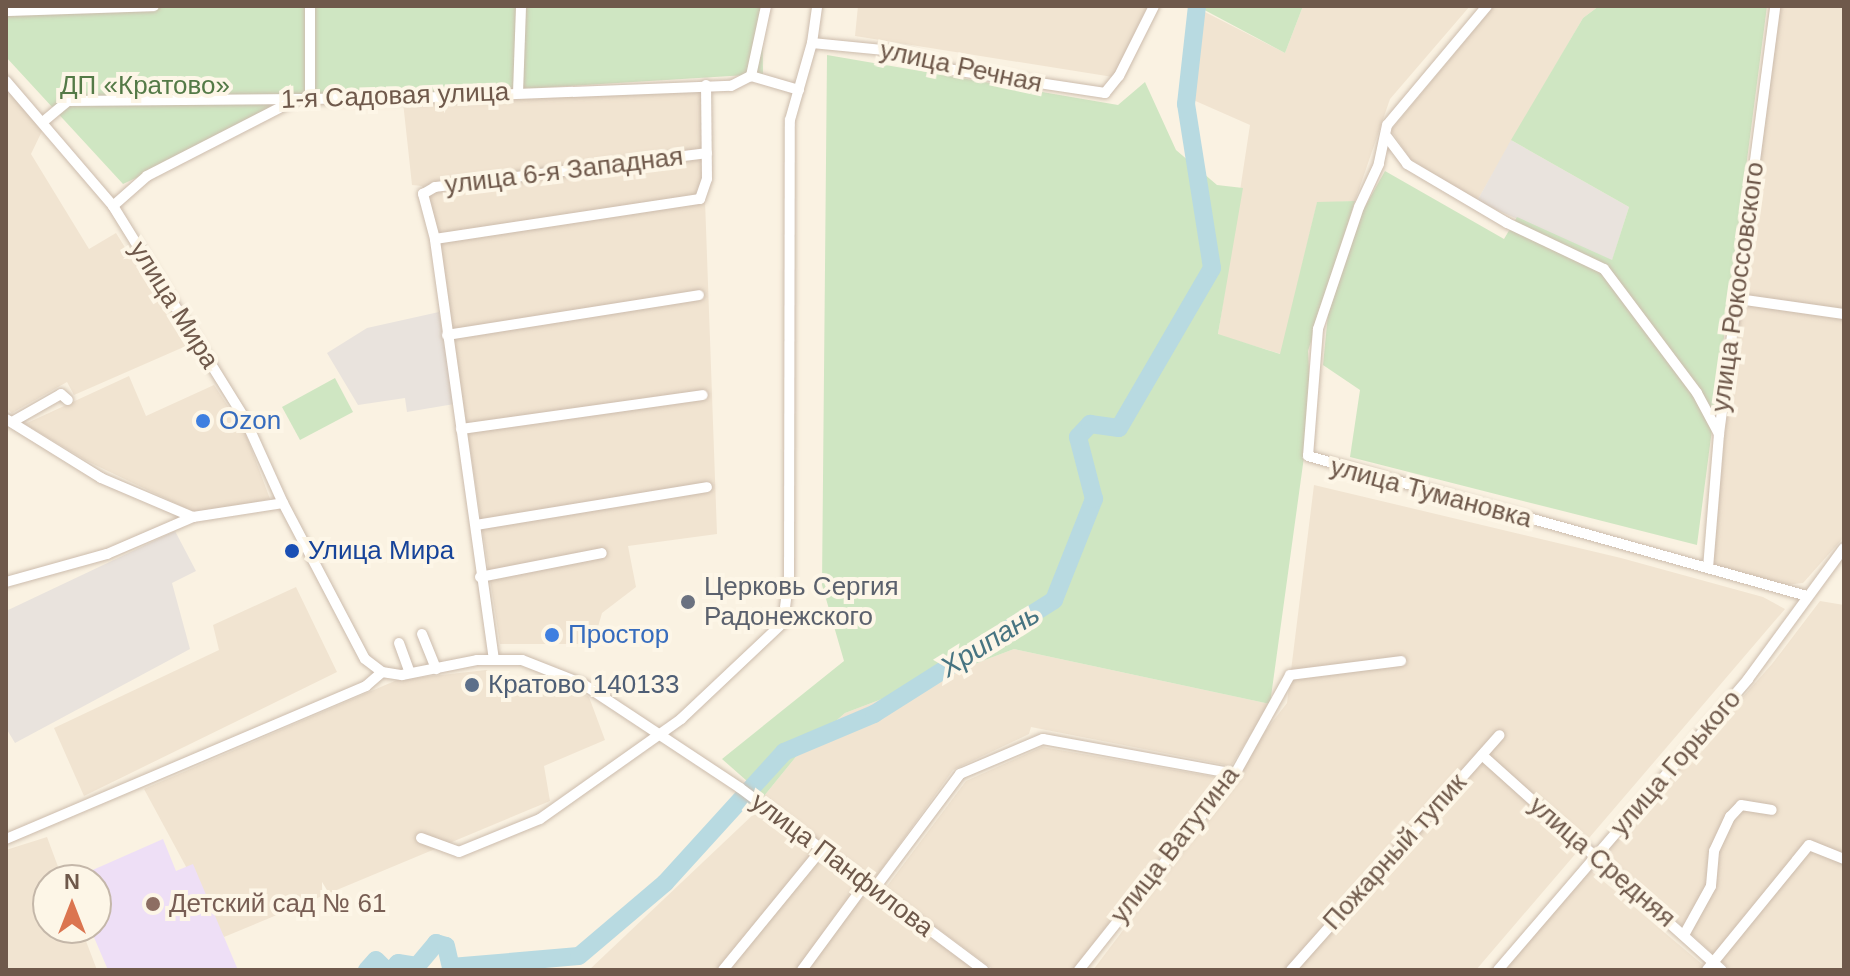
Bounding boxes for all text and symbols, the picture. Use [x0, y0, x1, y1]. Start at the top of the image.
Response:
street label: улица Речная [877, 35, 1045, 99]
park label: ДП «Кратово» [60, 70, 230, 102]
street label: 1-я Садовая улица [280, 76, 510, 116]
street label: улица 6-я Западная [443, 141, 685, 201]
street label: улица Рокоссовского [1705, 160, 1771, 414]
street label: улица Мира [123, 236, 225, 374]
place label: Ozon [219, 405, 281, 437]
marker: Ozon [194, 412, 212, 430]
street label: улица Тумановка [1327, 451, 1535, 535]
place label: Улица Мира [308, 535, 454, 567]
marker: Улица Мира [283, 542, 301, 560]
place label: Церковь Сергия Радонежского [704, 571, 899, 632]
marker: Церковь Сергия Радонежского [679, 593, 697, 611]
water label: Хрипань [934, 597, 1046, 685]
place label: Простор [568, 619, 669, 651]
marker: Простор [543, 626, 561, 644]
place label: Кратово 140133 [488, 669, 680, 701]
marker: Кратово 140133 [463, 676, 481, 694]
street label: улица Горького [1604, 684, 1748, 842]
street label: улица Ватутина [1104, 760, 1246, 930]
street label: Пожарный тупик [1317, 768, 1473, 936]
street label: улица Панфилова [745, 786, 939, 944]
street label: улица Средняя [1523, 790, 1681, 934]
north arrow [32, 864, 112, 944]
text: N [64, 869, 80, 894]
place label: Детский сад № 61 [169, 888, 386, 920]
marker: Детский сад № 61 [144, 895, 162, 913]

